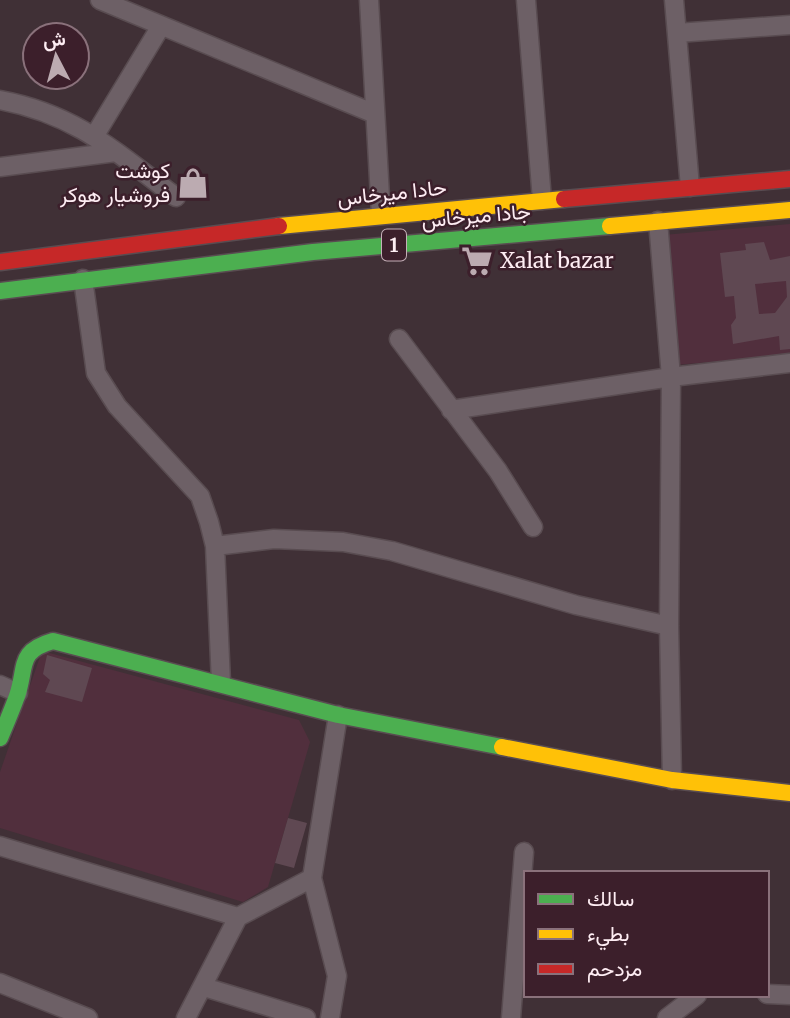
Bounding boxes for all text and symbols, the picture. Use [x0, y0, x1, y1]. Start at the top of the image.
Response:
north arrow [21, 21, 91, 91]
text: ش [42, 26, 67, 52]
place label: كوشت فروشيار هوكر [59, 157, 170, 208]
shop icon: كوشت فروشيار هوكر [176, 166, 210, 200]
street label: حادا ميرخاس [336, 173, 448, 212]
street label: جادا ميرخاس [420, 197, 532, 234]
road number: 1 [382, 230, 406, 260]
supermarket icon: Xalat bazar [460, 244, 494, 278]
place label: Xalat bazar [500, 247, 614, 274]
legend [524, 871, 769, 997]
text: سالك [587, 885, 634, 912]
text: بطيء [587, 920, 630, 951]
text: مزدحم [587, 955, 642, 983]

